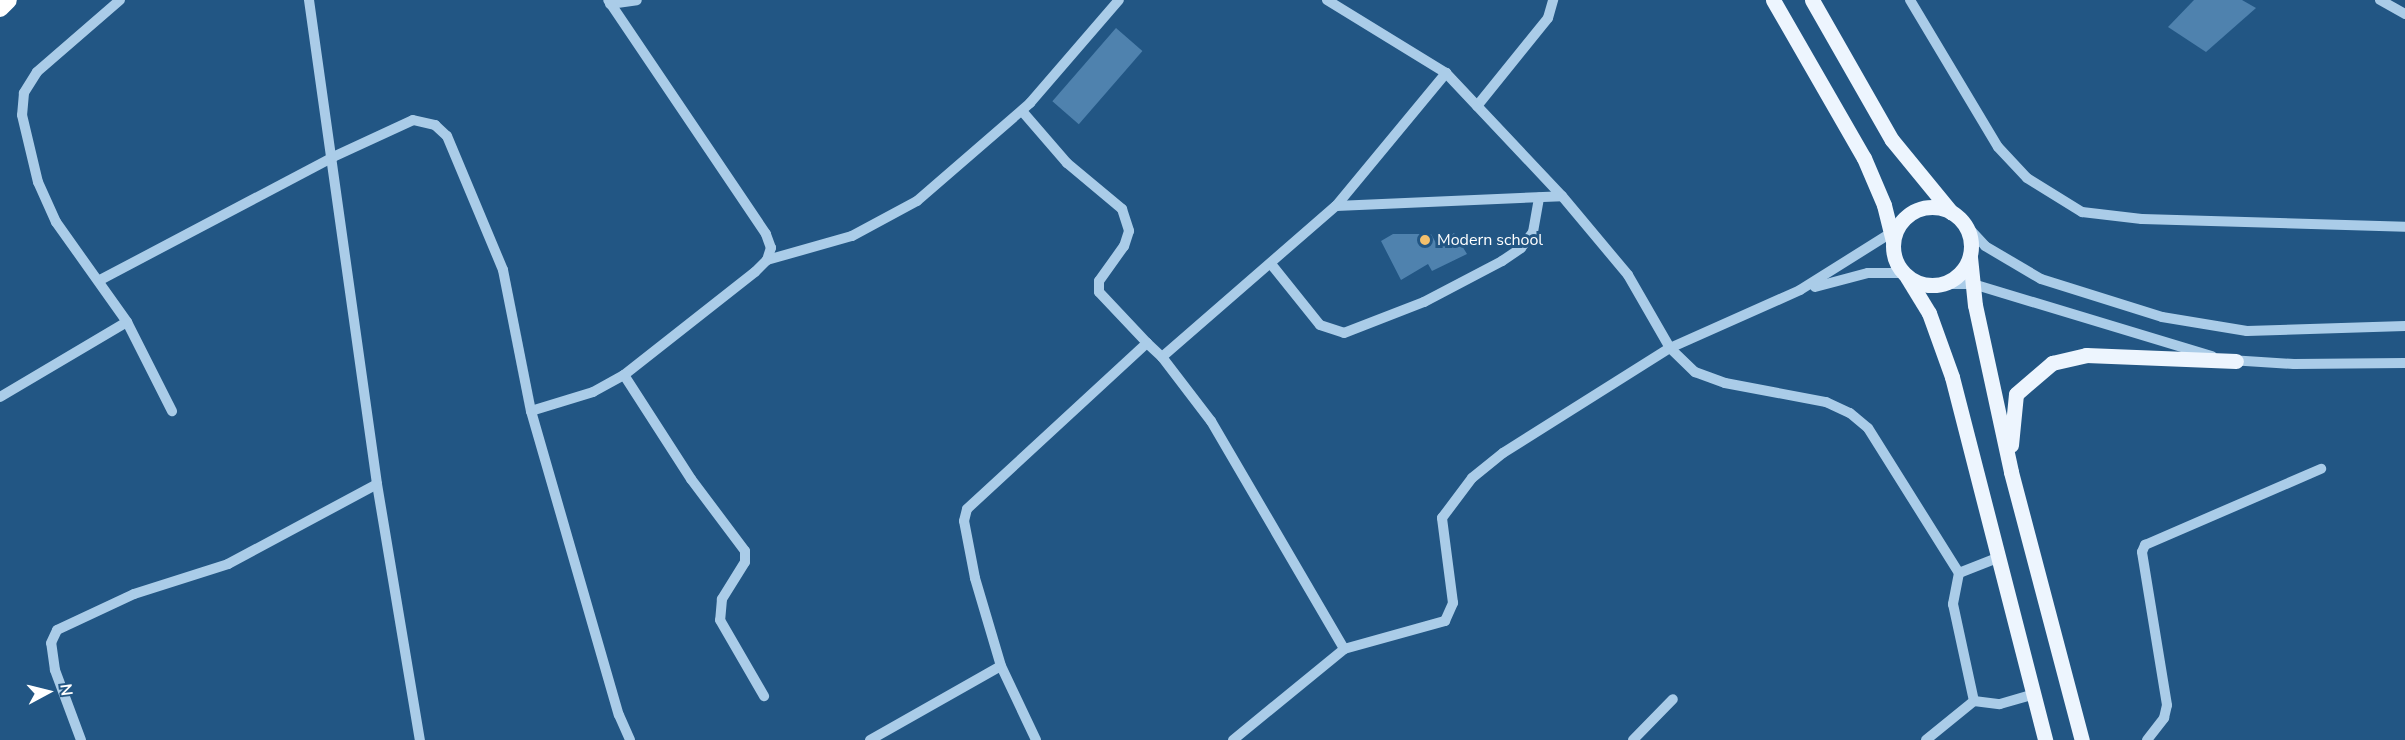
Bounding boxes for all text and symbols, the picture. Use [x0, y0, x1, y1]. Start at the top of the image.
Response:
place label: Modern school [1437, 230, 1543, 250]
marker: Modern school [1418, 233, 1432, 247]
north arrow [18, 662, 78, 722]
text: N [54, 683, 78, 697]

